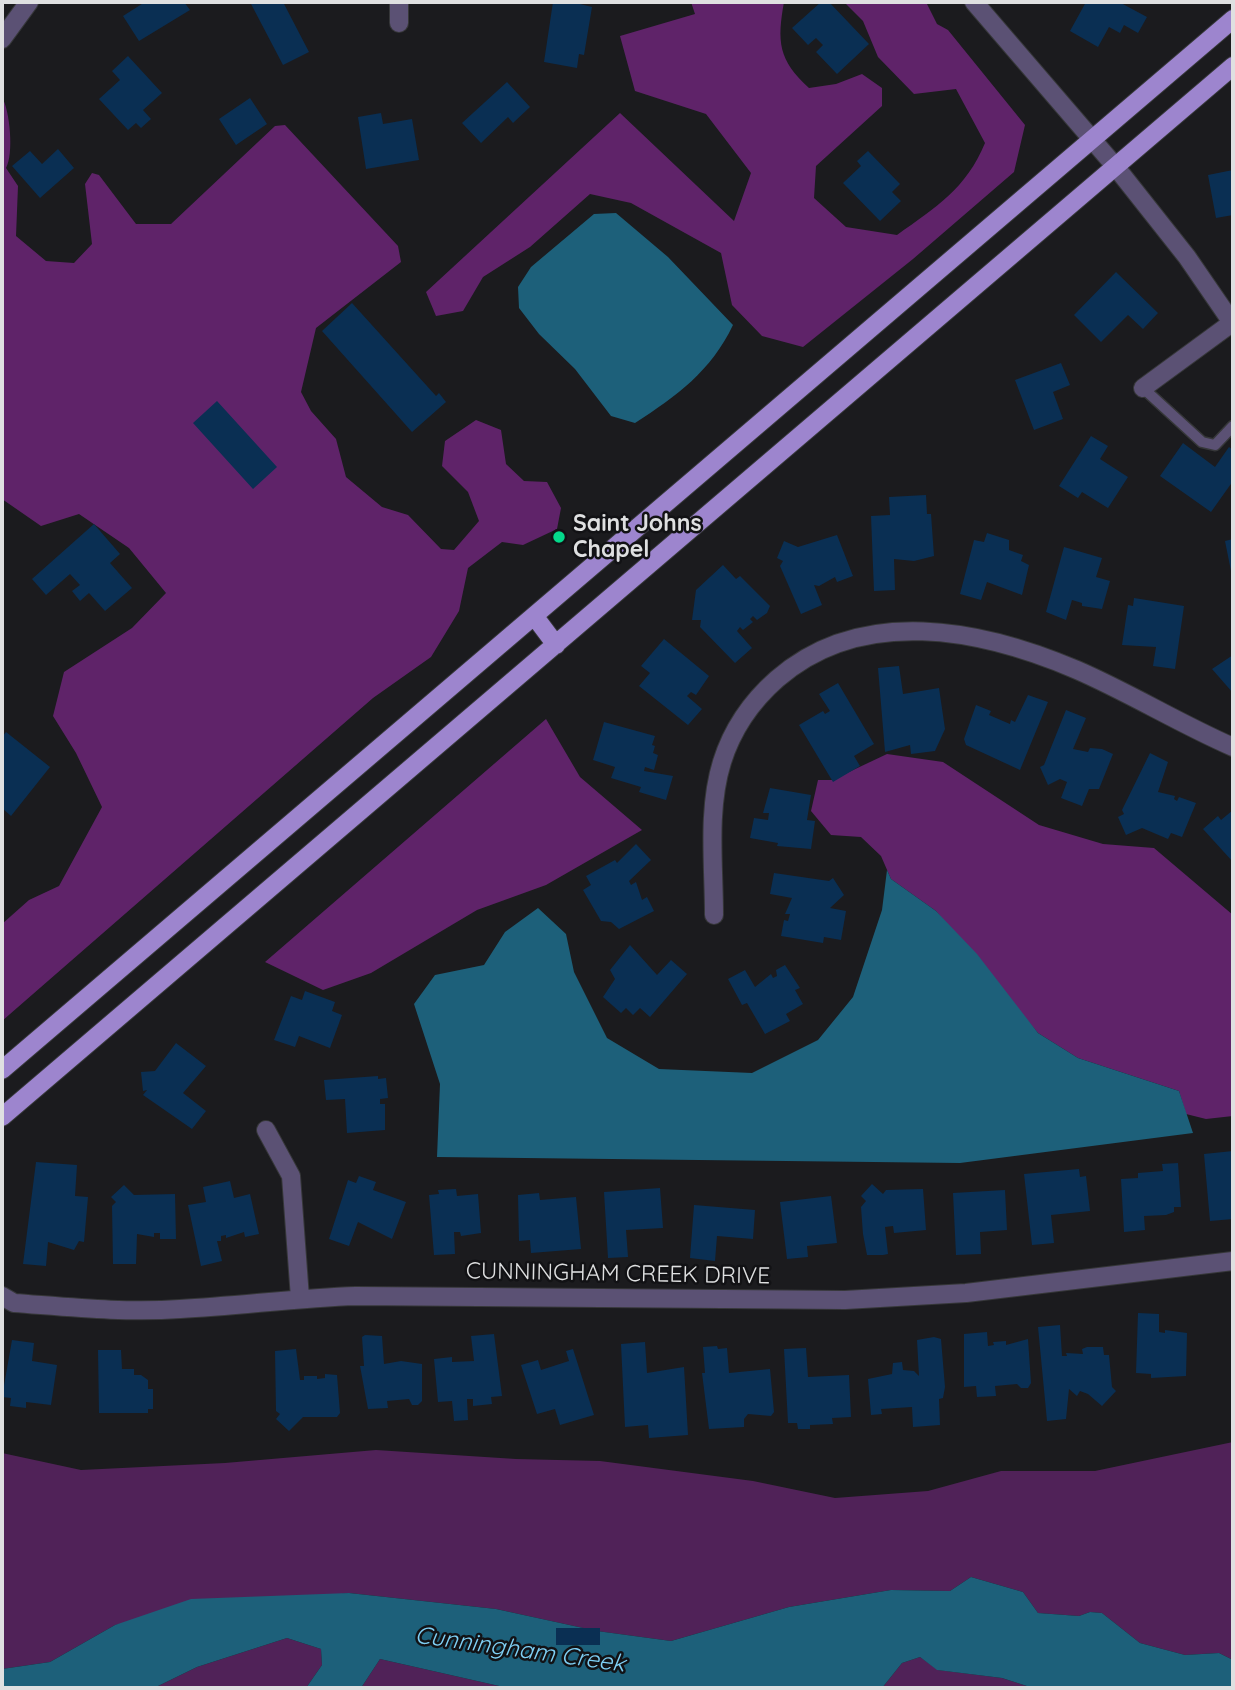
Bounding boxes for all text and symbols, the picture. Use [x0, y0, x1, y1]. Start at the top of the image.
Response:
place label: Saint Johns Chapel [573, 510, 701, 564]
marker: Saint Johns Chapel [551, 529, 567, 545]
street label: CUNNINGHAM CREEK DRIVE [466, 1258, 770, 1290]
water label: Cunningham Creek [413, 1621, 627, 1679]

